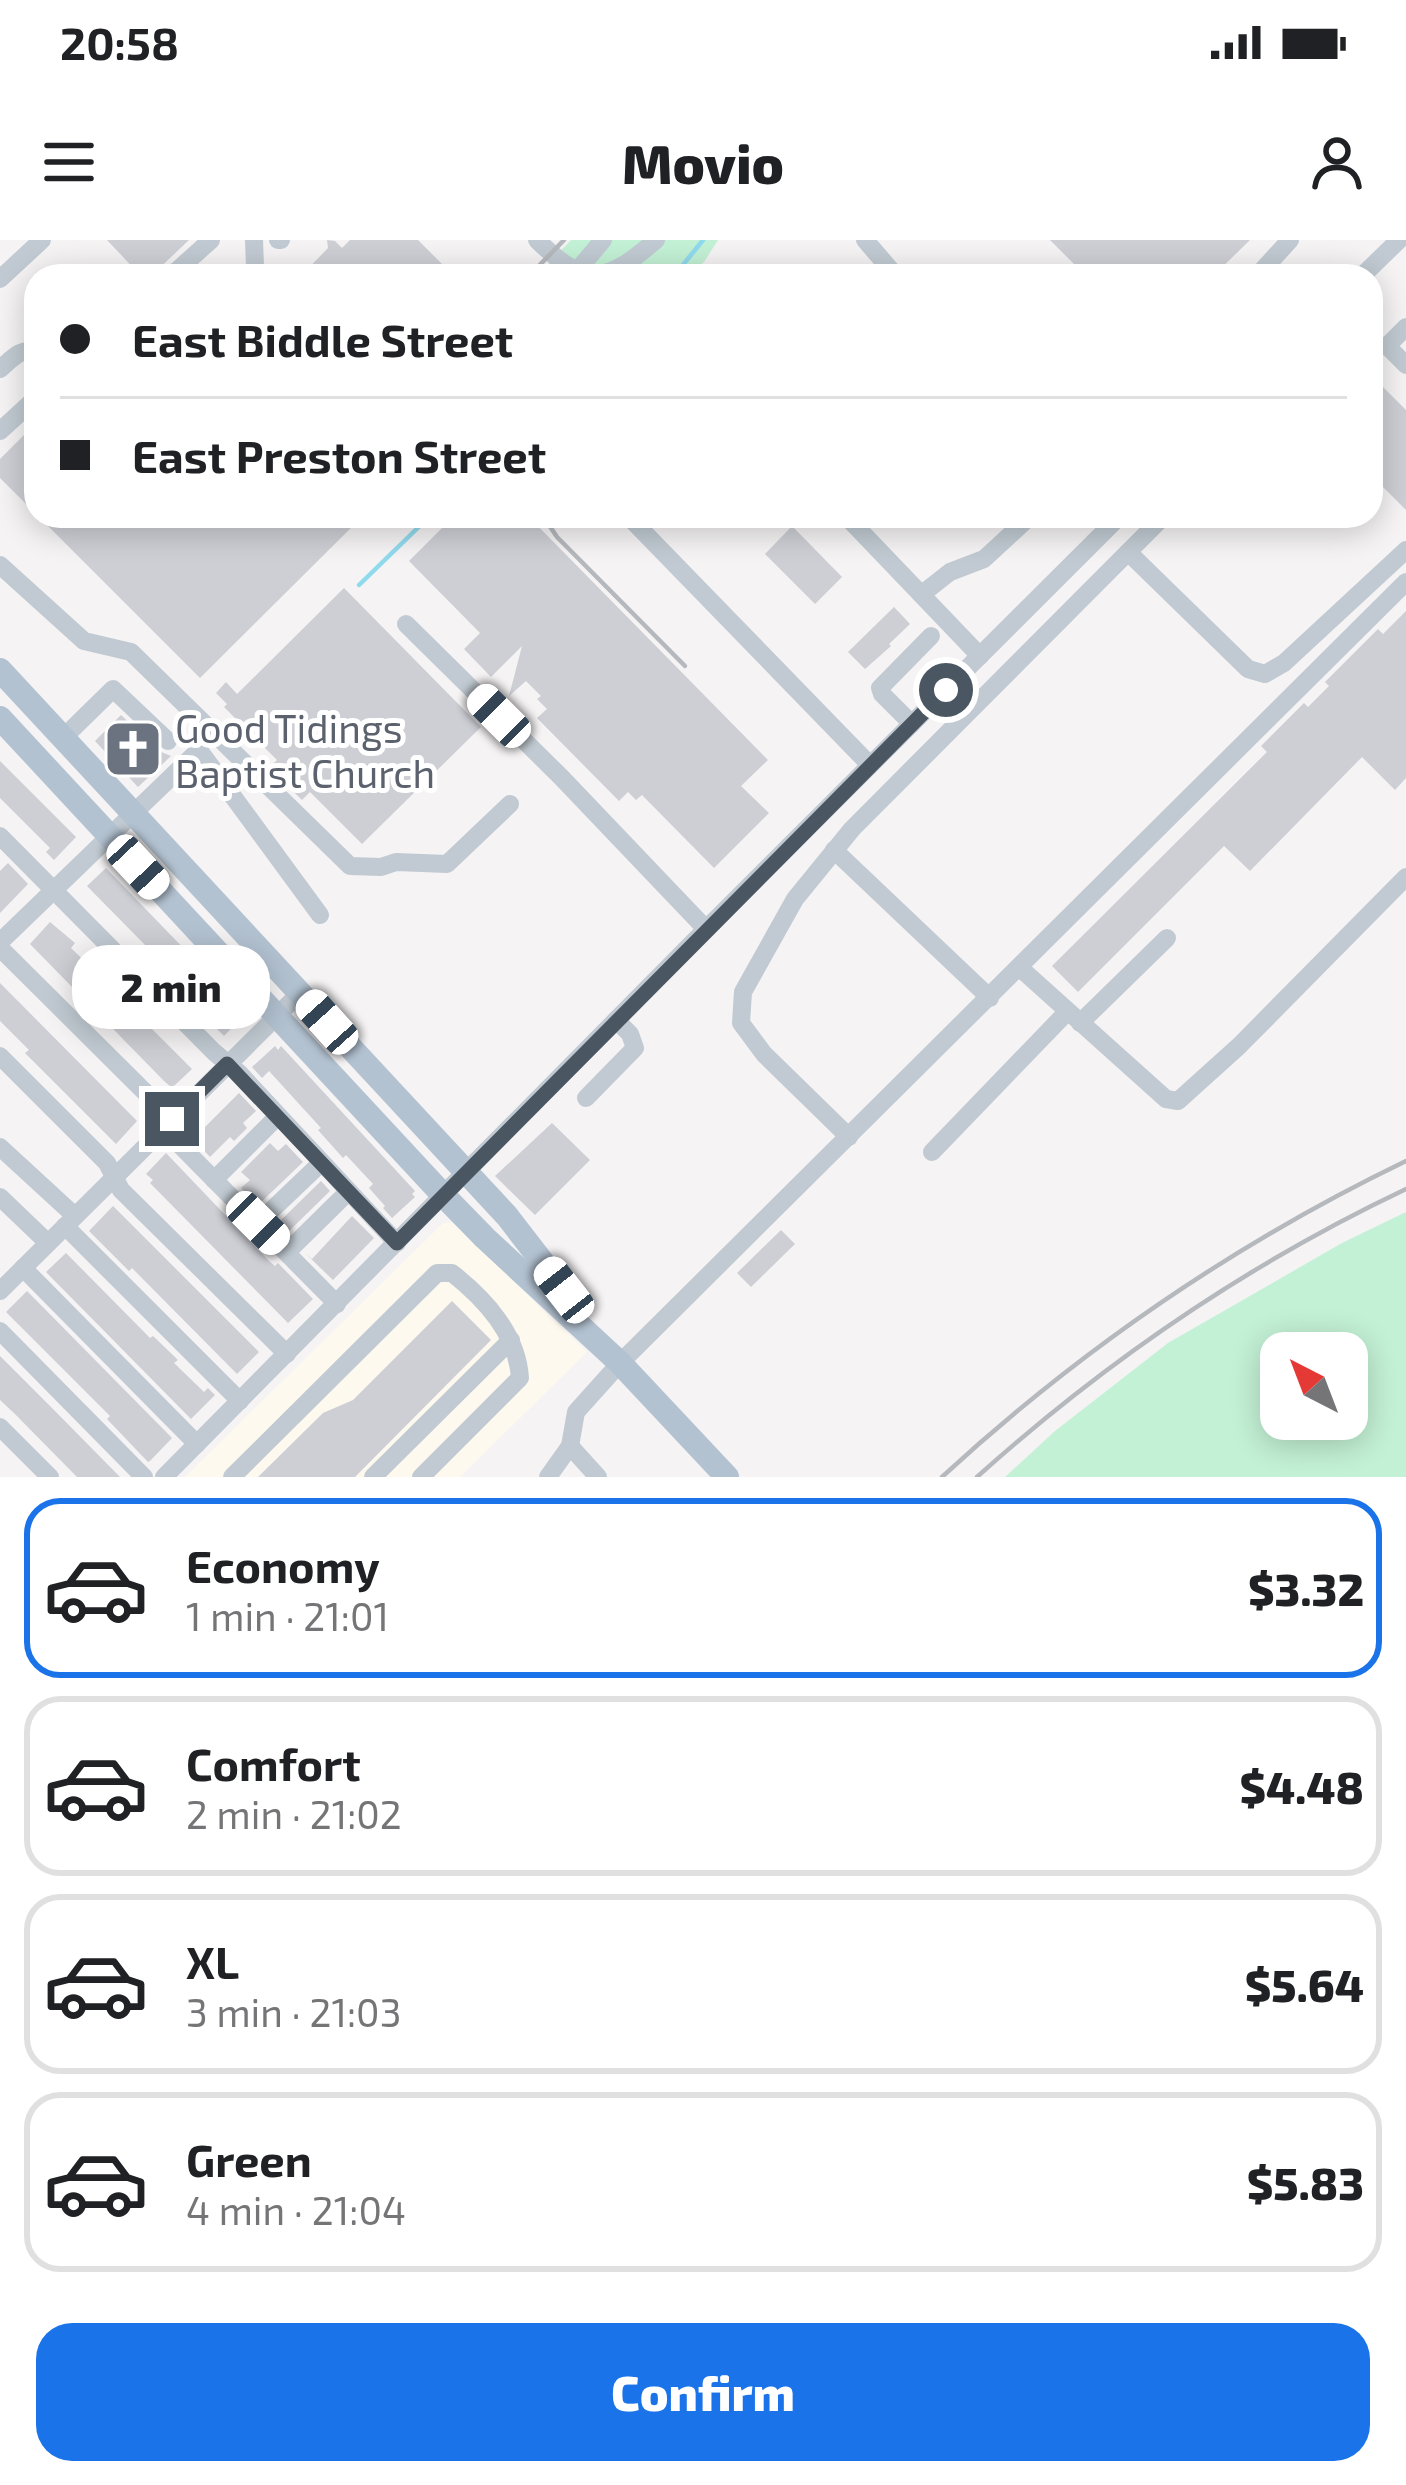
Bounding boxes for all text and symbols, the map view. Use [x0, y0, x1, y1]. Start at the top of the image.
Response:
text: 20:58 [60, 15, 179, 69]
icon: menu [36, 129, 102, 195]
icon: person [1304, 129, 1370, 195]
text: Movio [622, 130, 784, 195]
text: East Biddle Street [132, 312, 513, 366]
text: East Preston Street [132, 428, 546, 482]
route start [919, 663, 973, 717]
car [461, 678, 537, 754]
place label: Good Tidings Baptist Church [175, 704, 435, 796]
church icon: Good Tidings Baptist Church [102, 718, 164, 780]
car [100, 828, 176, 906]
callout: 2 min [73, 945, 271, 1029]
text: 2 min [120, 963, 222, 1010]
car [290, 983, 364, 1061]
route end [145, 1092, 199, 1146]
car [220, 1185, 296, 1261]
car [528, 1251, 600, 1329]
north arrow [1260, 1332, 1368, 1440]
map controls [1260, 1332, 1368, 1440]
icon: car [42, 1534, 150, 1642]
text: Economy [186, 1538, 380, 1592]
text: $3.32 [1248, 1561, 1364, 1615]
text: 1 min · 21:01 [186, 1592, 389, 1639]
icon: car [42, 1732, 150, 1840]
text: Comfort [186, 1736, 361, 1790]
text: $4.48 [1239, 1759, 1364, 1813]
text: 2 min · 21:02 [186, 1790, 402, 1837]
icon: car [42, 1930, 150, 2038]
text: XL [186, 1934, 239, 1988]
text: $5.64 [1245, 1957, 1364, 2011]
text: 3 min · 21:03 [186, 1988, 401, 2035]
icon: car [42, 2128, 150, 2236]
text: Green [186, 2132, 312, 2186]
text: $5.83 [1247, 2155, 1364, 2209]
text: 4 min · 21:04 [186, 2186, 406, 2233]
button: Confirm [36, 2323, 1370, 2461]

